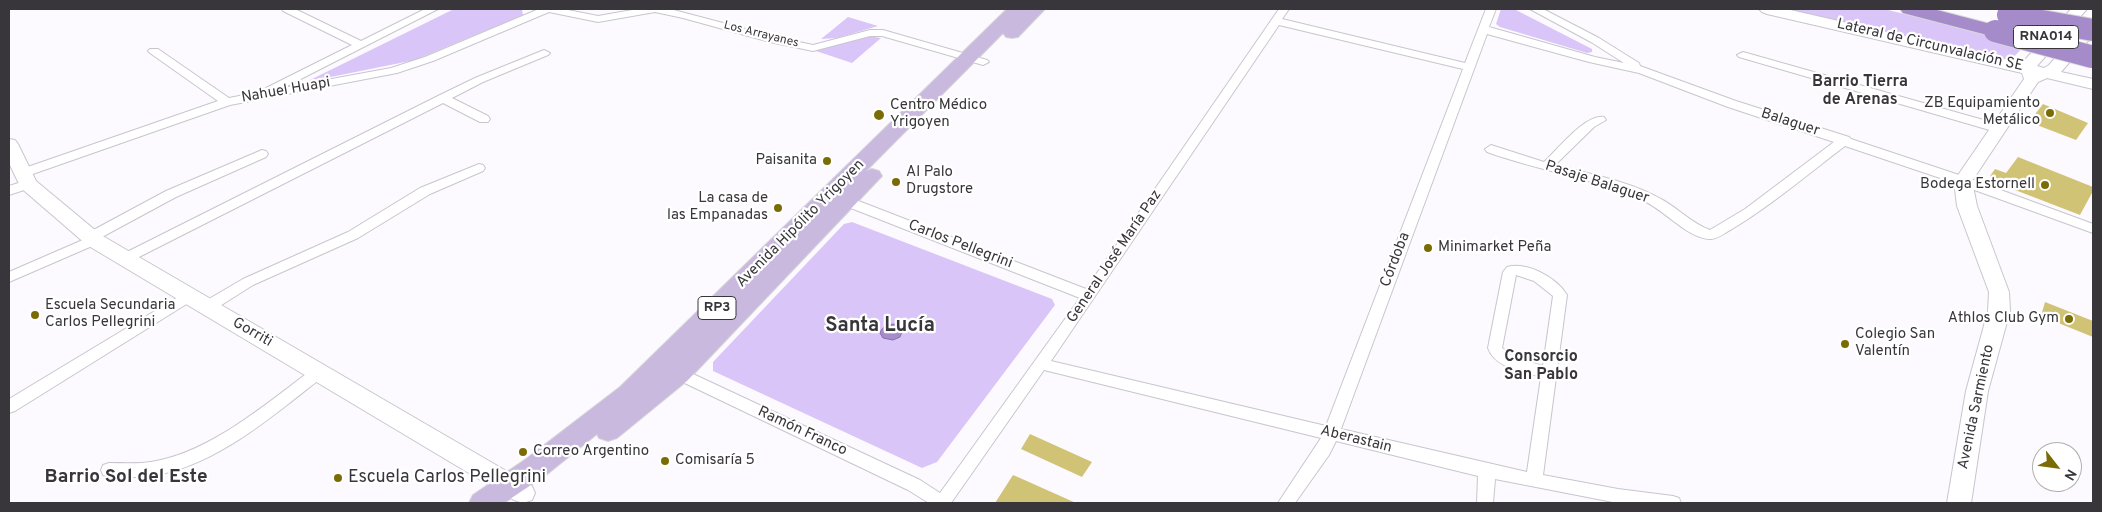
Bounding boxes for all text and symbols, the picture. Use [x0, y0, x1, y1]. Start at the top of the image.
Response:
street label: Lateral de Circunvalación SE [1835, 16, 2025, 76]
street label: Los Arrayanes [722, 19, 800, 51]
road number: RNA014 [2014, 26, 2078, 48]
district label: Barrio Tierra de Arenas [1812, 73, 1908, 111]
street label: Nahuel Huapi [240, 74, 332, 108]
place label: ZB Equipamiento Metálico [1924, 95, 2040, 130]
place label: Centro Médico Yrigoyen [890, 97, 987, 132]
street label: Balaguer [1758, 105, 1822, 141]
marker: ZB Equipamiento Metálico [2044, 107, 2056, 119]
marker: Centro Médico Yrigoyen [872, 108, 886, 122]
place label: Paisanita [756, 152, 817, 170]
marker: Paisanita [821, 155, 833, 167]
street label: Avenida Hipólito Yrigoyen [733, 156, 869, 292]
street label: Pasaje Balaguer [1543, 158, 1651, 208]
place label: Al Palo Drugstore [906, 164, 973, 199]
marker: Al Palo Drugstore [890, 176, 902, 188]
place label: Bodega Estornell [1920, 176, 2035, 194]
marker: Bodega Estornell [2039, 179, 2051, 191]
street label: General José María Paz [1064, 187, 1166, 327]
place label: La casa de las Empanadas [667, 190, 768, 225]
marker: La casa de las Empanadas [772, 202, 784, 214]
street label: Carlos Pellegrini [905, 217, 1015, 273]
street label: Córdoba [1377, 230, 1415, 290]
place label: Minimarket Peña [1438, 239, 1551, 257]
marker: Minimarket Peña [1422, 242, 1434, 254]
road number: RP3 [698, 296, 736, 320]
place label: Escuela Secundaria Carlos Pellegrini [45, 297, 175, 332]
marker: Escuela Secundaria Carlos Pellegrini [29, 309, 41, 321]
place label: Athlos Club Gym [1948, 310, 2059, 328]
marker: Athlos Club Gym [2063, 313, 2075, 325]
street label: Gorriti [229, 314, 275, 352]
district label: Santa Lucía [825, 315, 935, 339]
place label: Colegio San Valentín [1855, 326, 1935, 361]
marker: Colegio San Valentín [1839, 338, 1851, 350]
street label: Avenida Sarmiento [1955, 343, 1999, 471]
district label: Consorcio San Pablo [1504, 348, 1578, 386]
street label: Ramón Franco [754, 403, 850, 461]
street label: Aberastain [1318, 422, 1394, 458]
north arrow [2032, 442, 2082, 492]
place label: Correo Argentino [533, 443, 649, 461]
marker: Correo Argentino [517, 446, 529, 458]
place label: Comisaría 5 [675, 452, 755, 470]
marker: Comisaría 5 [659, 455, 671, 467]
text: N [2060, 466, 2079, 483]
district label: Barrio Sol del Este [44, 467, 208, 489]
place label: Escuela Carlos Pellegrini [348, 467, 546, 489]
marker: Escuela Carlos Pellegrini [332, 472, 344, 484]

